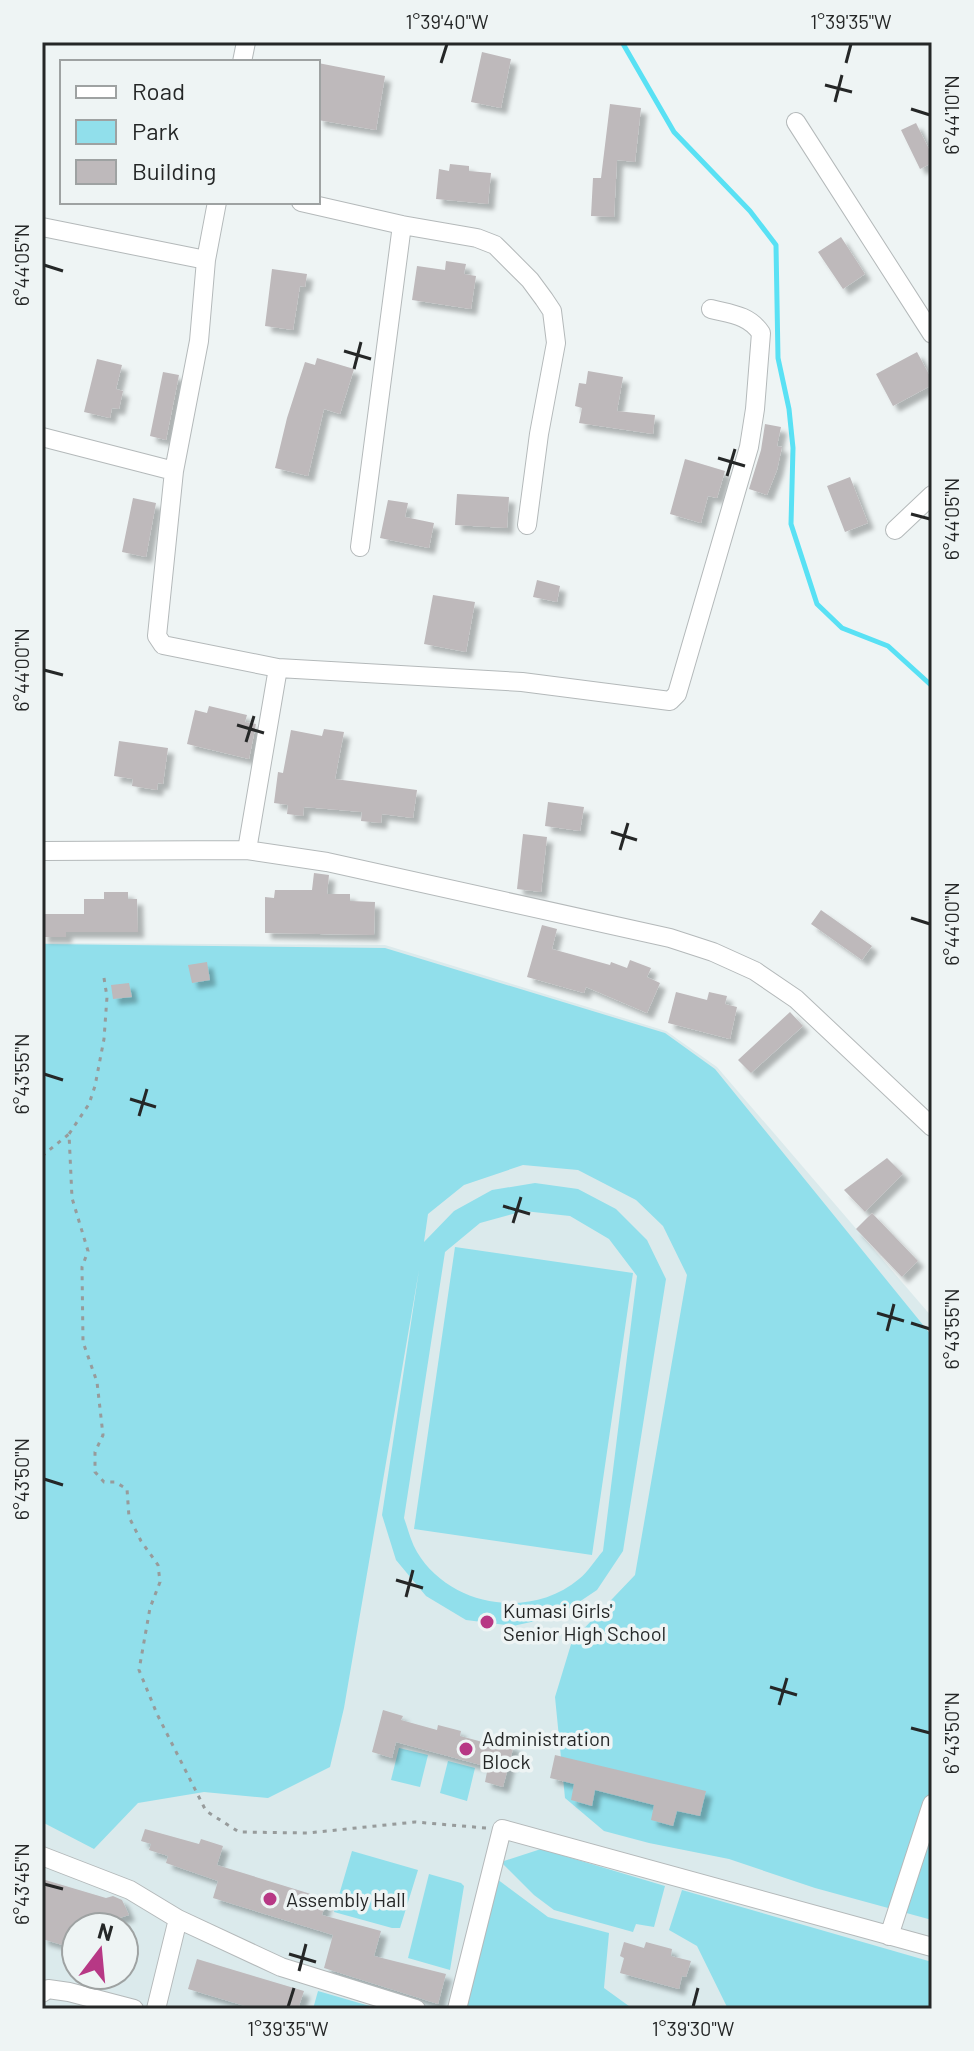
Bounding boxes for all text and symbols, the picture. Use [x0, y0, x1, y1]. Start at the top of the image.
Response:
text: 1°39'40"W [406, 9, 489, 33]
text: 1°39'35"W [810, 9, 892, 33]
legend [60, 60, 320, 204]
text: 6°44'10"N [939, 75, 963, 155]
text: Road [132, 76, 185, 105]
text: Park [132, 116, 179, 145]
text: Building [132, 156, 216, 185]
text: 6°44'05"N [9, 224, 33, 306]
text: 6°44'05"N [939, 478, 963, 560]
text: 6°44'00"N [9, 628, 33, 712]
text: 6°44'00"N [939, 882, 963, 966]
text: 6°43'55"N [9, 1033, 33, 1115]
text: 6°43'55"N [939, 1288, 963, 1370]
text: 6°43'50"N [9, 1438, 33, 1520]
place label: Kumasi Girls' Senior High School [503, 1598, 666, 1645]
marker: Kumasi Girls' Senior High School [478, 1613, 496, 1631]
text: 6°43'50"N [939, 1692, 963, 1774]
place label: Administration Block [482, 1726, 611, 1773]
marker: Administration Block [457, 1740, 475, 1758]
text: 6°43'45"N [9, 1843, 33, 1925]
place label: Assembly Hall [286, 1887, 406, 1911]
marker: Assembly Hall [261, 1890, 279, 1908]
north arrow [60, 1911, 140, 1991]
text: N [95, 1916, 116, 1945]
text: 1°39'35"W [247, 2016, 329, 2040]
text: 1°39'30"W [652, 2016, 735, 2040]

